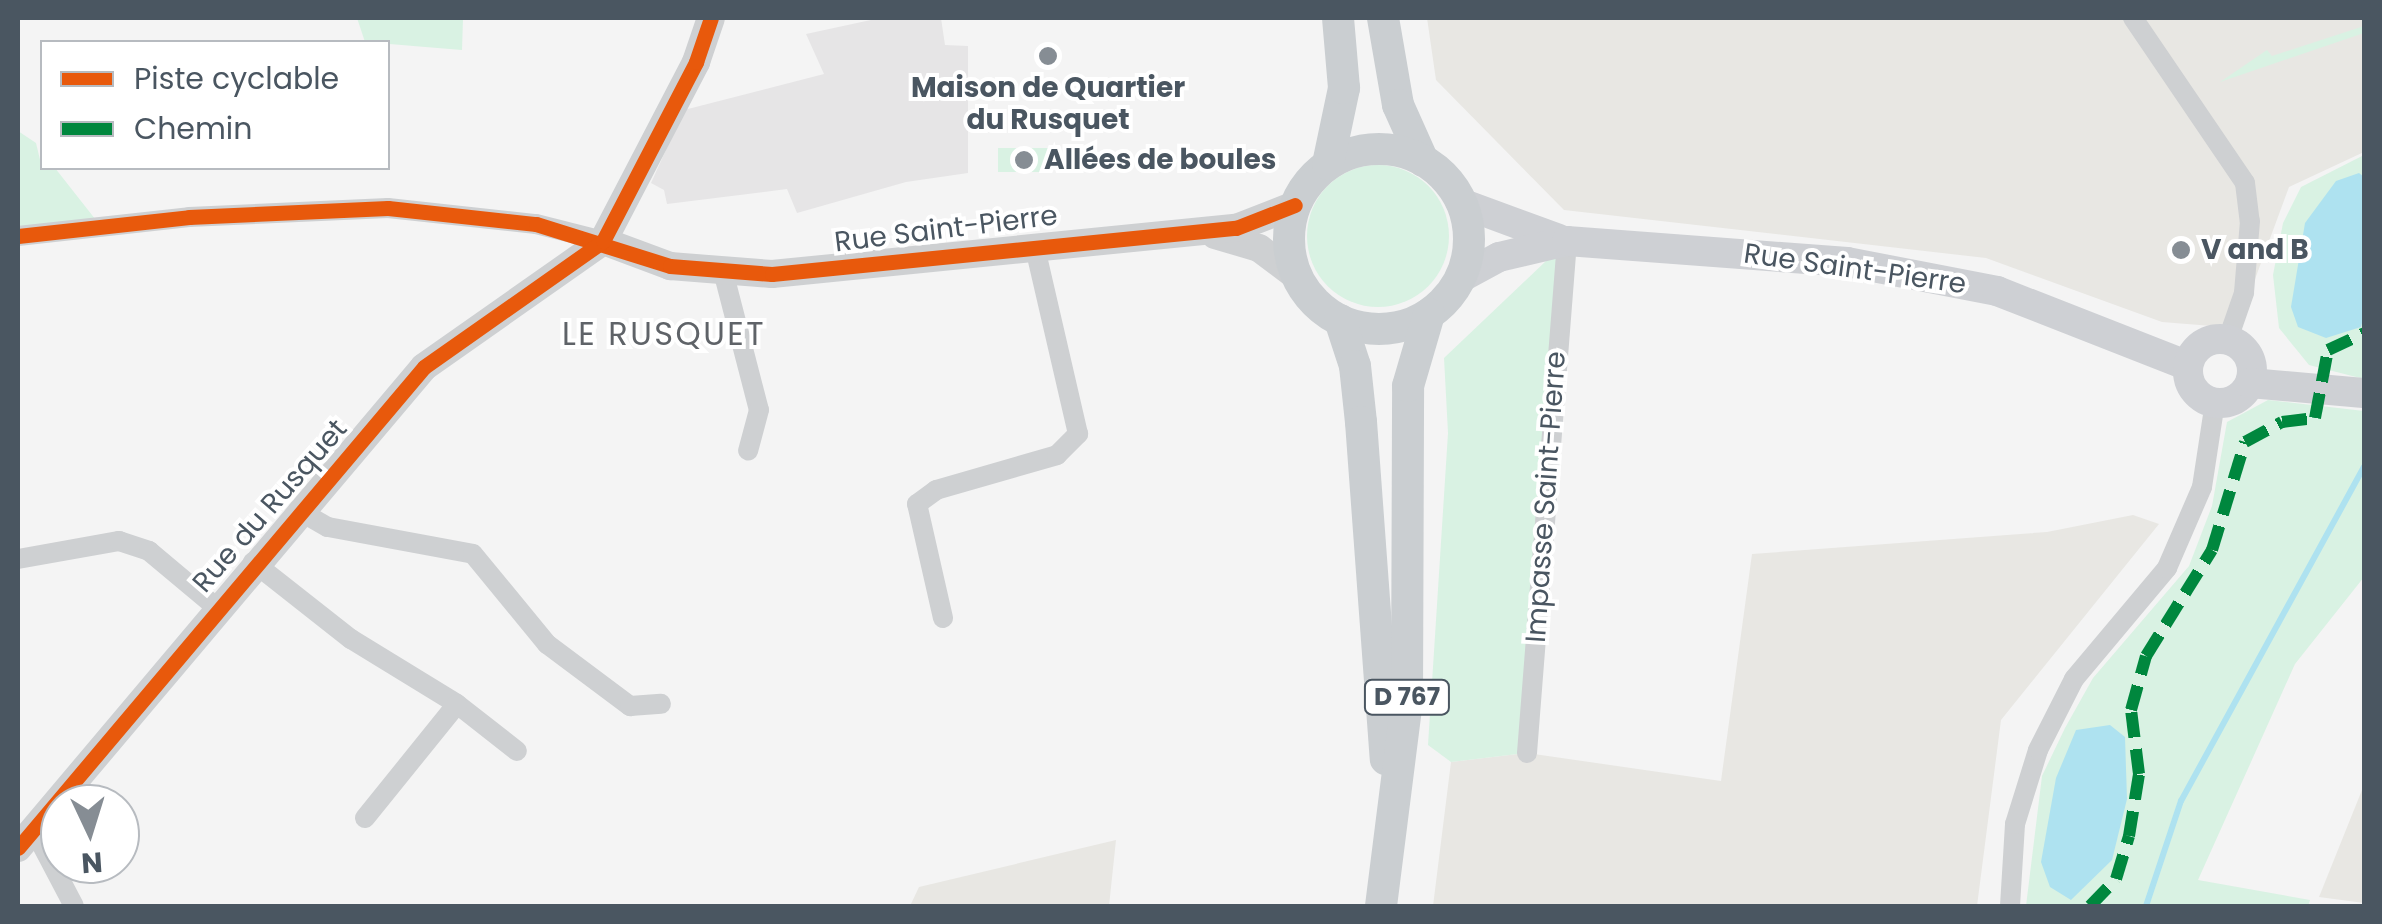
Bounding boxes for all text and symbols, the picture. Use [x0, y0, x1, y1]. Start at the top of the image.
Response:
legend [40, 40, 390, 170]
marker: Maison de Quartier du Rusquet [1037, 45, 1059, 67]
text: Piste cyclable [134, 57, 339, 100]
place label: Maison de Quartier du Rusquet [911, 71, 1185, 137]
text: Chemin [134, 107, 252, 150]
place label: Allées de boules [1044, 143, 1276, 177]
marker: Allées de boules [1013, 149, 1035, 171]
street label: Rue Saint-Pierre [833, 199, 1059, 259]
place label: V and B [2201, 233, 2309, 267]
street label: Rue Saint-Pierre [1742, 237, 1968, 301]
marker: V and B [2170, 239, 2192, 261]
district label: LE RUSQUET [562, 315, 766, 353]
street label: Impasse Saint-Pierre [1519, 350, 1573, 644]
street label: Rue du Rusquet [186, 413, 354, 599]
road number: D 767 [1362, 677, 1452, 717]
north arrow [40, 784, 140, 884]
text: N [80, 842, 104, 883]

